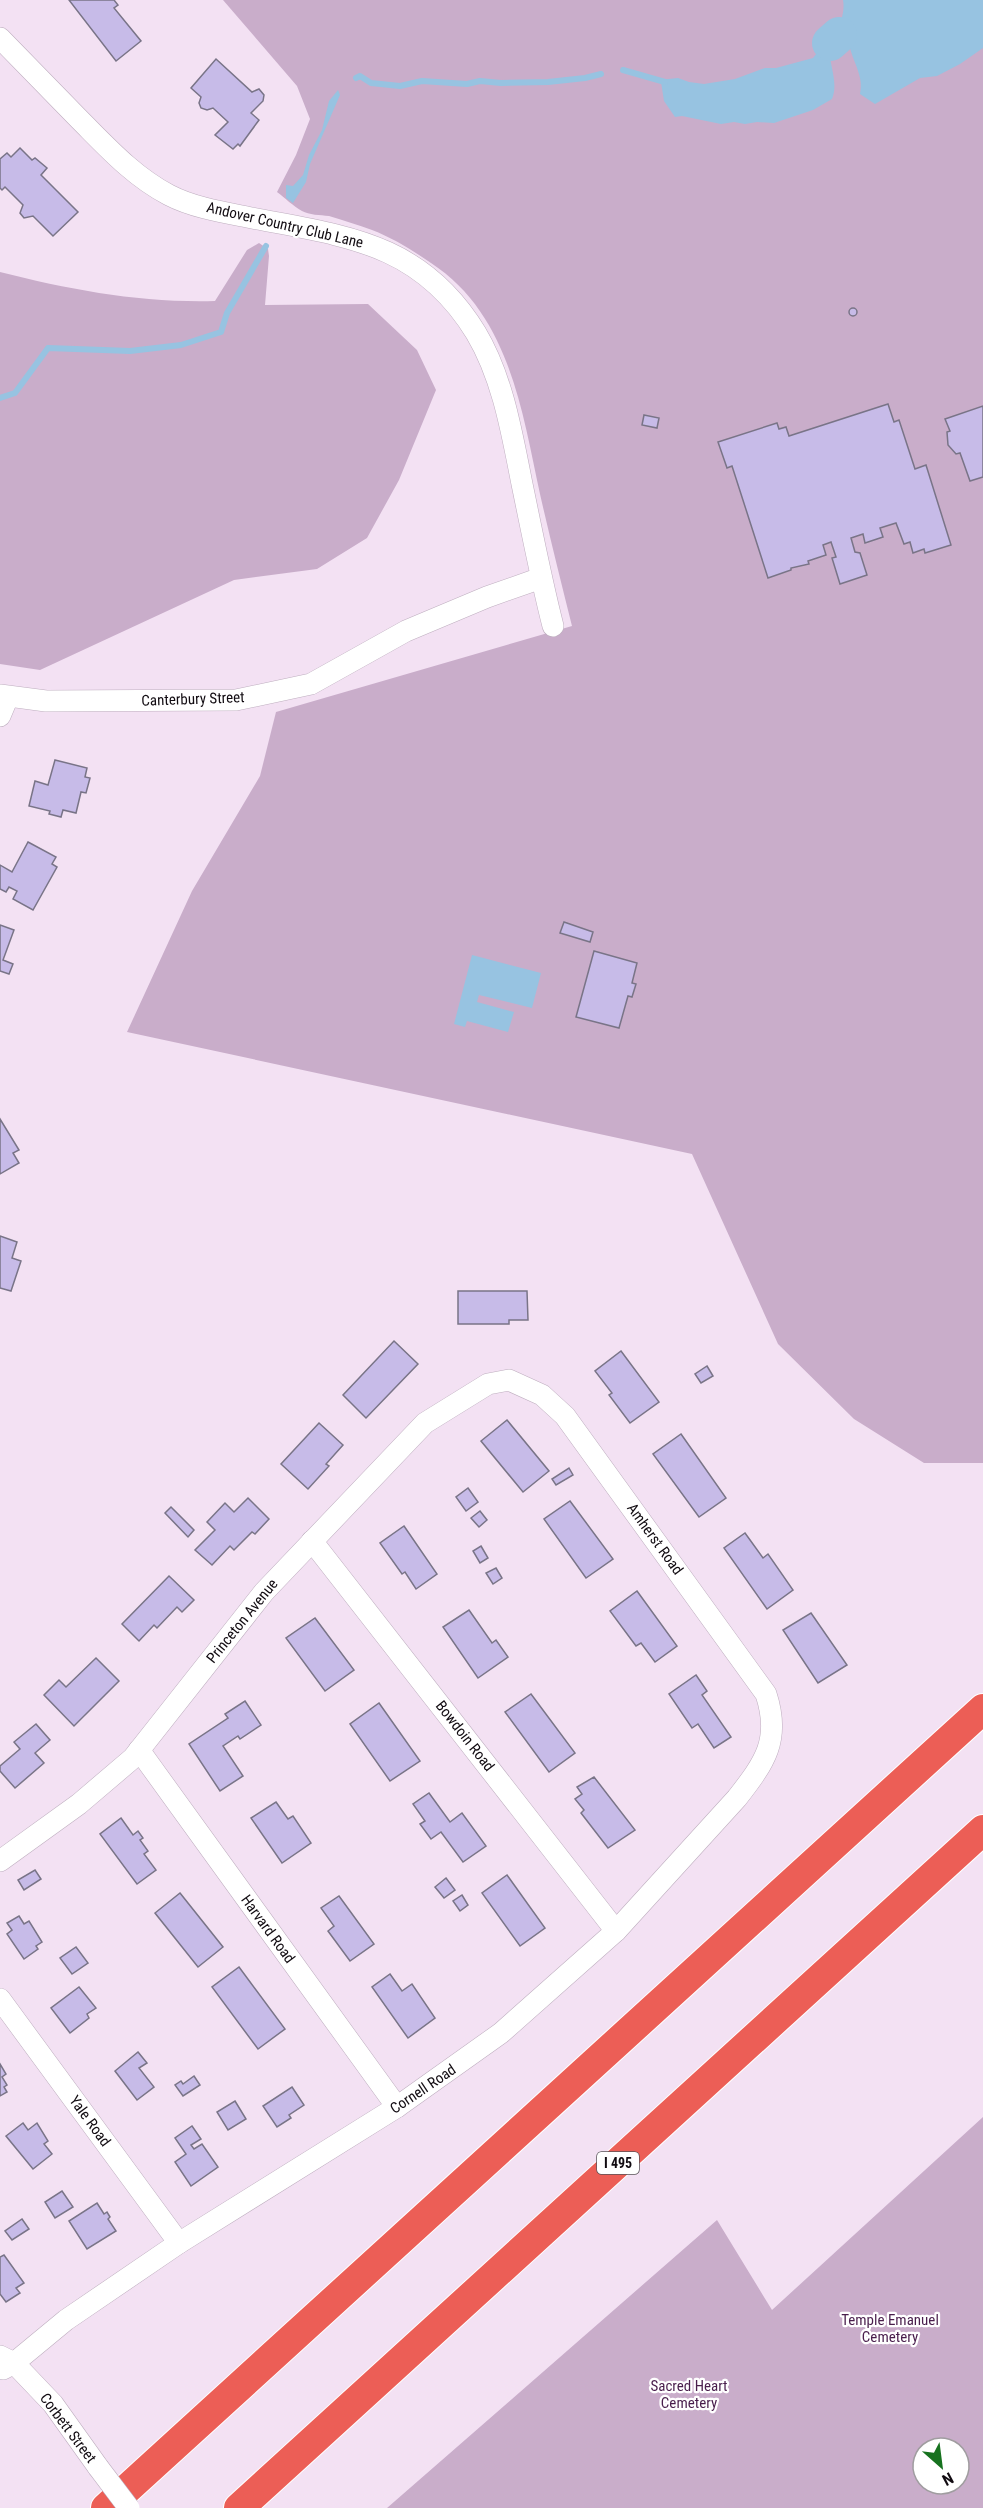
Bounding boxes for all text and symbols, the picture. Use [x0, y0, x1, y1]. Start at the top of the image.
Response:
street label: Andover Country Club Lane [205, 198, 365, 252]
street label: Canterbury Street [141, 688, 245, 710]
street label: Amherst Road [623, 1500, 687, 1578]
street label: Princeton Avenue [203, 1575, 281, 1667]
street label: Bowdoin Road [432, 1697, 498, 1775]
street label: Harvard Road [237, 1891, 299, 1967]
street label: Cornell Road [387, 2060, 459, 2118]
street label: Yale Road [66, 2092, 114, 2150]
road number: I 495 [597, 2152, 639, 2174]
park label: Temple Emanuel Cemetery [841, 2311, 939, 2346]
park label: Sacred Heart Cemetery [650, 2377, 728, 2412]
street label: Corbett Street [36, 2390, 100, 2466]
north arrow [911, 2436, 971, 2496]
text: N [939, 2468, 957, 2489]

